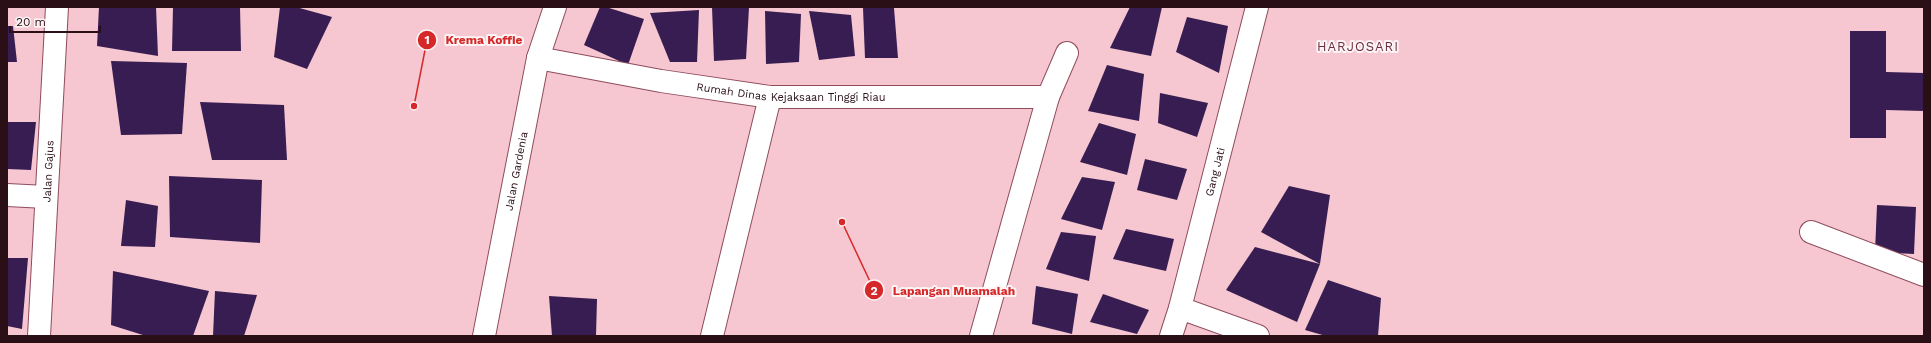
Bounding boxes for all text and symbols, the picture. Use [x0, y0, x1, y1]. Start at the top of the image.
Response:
scale bar [10, 8, 100, 34]
text: 20 m [16, 15, 46, 29]
callout: Krema Koffie [417, 28, 530, 52]
text: 1 [424, 33, 430, 47]
text: Krema Koffie [445, 33, 523, 47]
district label: HARJOSARI [1317, 39, 1399, 54]
street label: Rumah Dinas Kejaksaan Tinggi Riau [696, 80, 886, 104]
street label: Jalan Gardenia [502, 131, 531, 212]
street label: Jalan Gajus [40, 140, 57, 203]
street label: Gang Jati [1203, 146, 1228, 198]
callout: Lapangan Muamalah [864, 278, 1023, 302]
text: 2 [870, 284, 878, 298]
text: Lapangan Muamalah [893, 284, 1015, 298]

